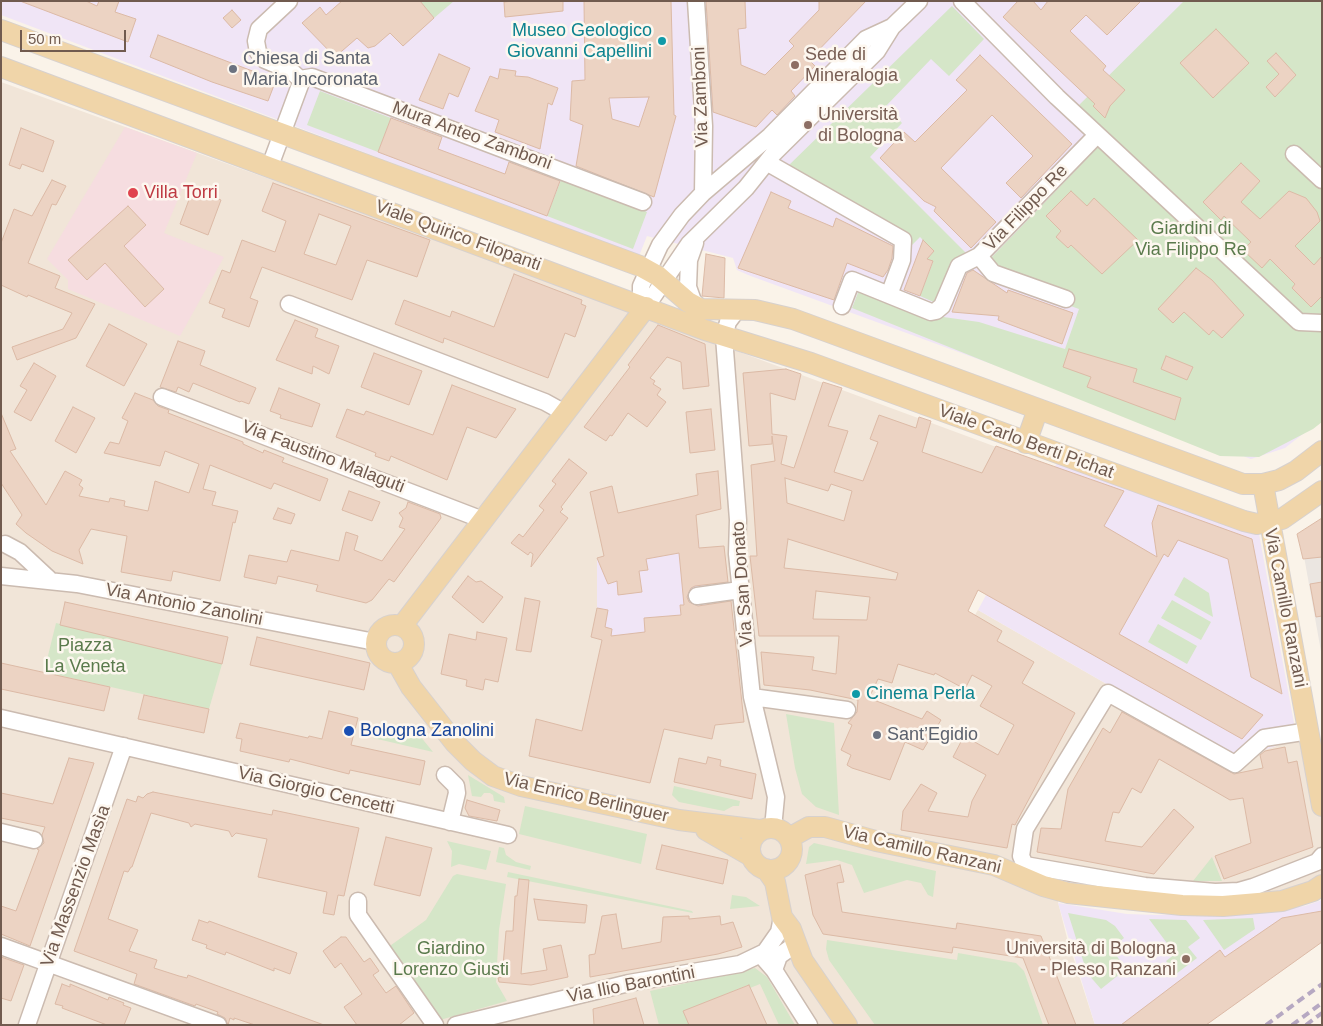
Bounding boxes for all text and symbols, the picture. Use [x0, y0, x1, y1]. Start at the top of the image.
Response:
scale bar [22, 20, 129, 52]
place label: Museo Geologico Giovanni Capellini [507, 20, 652, 62]
text: 50 m [28, 30, 61, 47]
marker: Museo Geologico Giovanni Capellini [656, 35, 668, 47]
place label: Sede di Mineralogia [805, 44, 898, 86]
street label: Via Zamboni [688, 46, 714, 148]
place label: Chiesa di Santa Maria Incoronata [243, 48, 378, 90]
marker: Sede di Mineralogia [789, 59, 801, 71]
marker: Chiesa di Santa Maria Incoronata [227, 63, 239, 75]
street label: Mura Anteo Zamboni [389, 97, 555, 175]
place label: Università di Bologna [818, 104, 903, 146]
marker: Università di Bologna [802, 119, 814, 131]
street label: Via Filippo Re [979, 160, 1073, 256]
place label: Villa Torri [144, 182, 218, 204]
marker: Villa Torri [126, 186, 140, 200]
street label: Viale Quirico Filopanti [372, 196, 544, 276]
park label: Giardini di Via Filippo Re [1135, 218, 1247, 260]
street label: Viale Carlo Berti Pichat [935, 400, 1117, 484]
street label: Via Faustino Malaguti [238, 416, 408, 498]
street label: Via San Donato [728, 521, 758, 647]
street label: Via Camillo Ranzani [1259, 527, 1311, 689]
street label: Via Antonio Zanolini [104, 579, 264, 631]
park label: Piazza La Veneta [44, 635, 126, 678]
place label: Cinema Perla [866, 683, 975, 705]
marker: Cinema Perla [850, 688, 862, 700]
place label: Bologna Zanolini [360, 720, 494, 742]
marker: Bologna Zanolini [342, 724, 356, 738]
place label: Sant’Egidio [887, 724, 978, 746]
marker: Sant’Egidio [871, 729, 883, 741]
street label: Via Giorgio Cencetti [236, 763, 396, 819]
street label: Via Enrico Berlinguer [501, 768, 671, 828]
street label: Via Massenzio Masìa [37, 802, 115, 970]
street label: Via Camillo Ranzani [841, 821, 1003, 879]
park label: Giardino Lorenzo Giusti [393, 938, 509, 981]
place label: Università di Bologna - Plesso Ranzani [1006, 938, 1176, 981]
marker: Università di Bologna - Plesso Ranzani [1180, 953, 1192, 965]
street label: Via Ilio Barontini [565, 962, 697, 1008]

